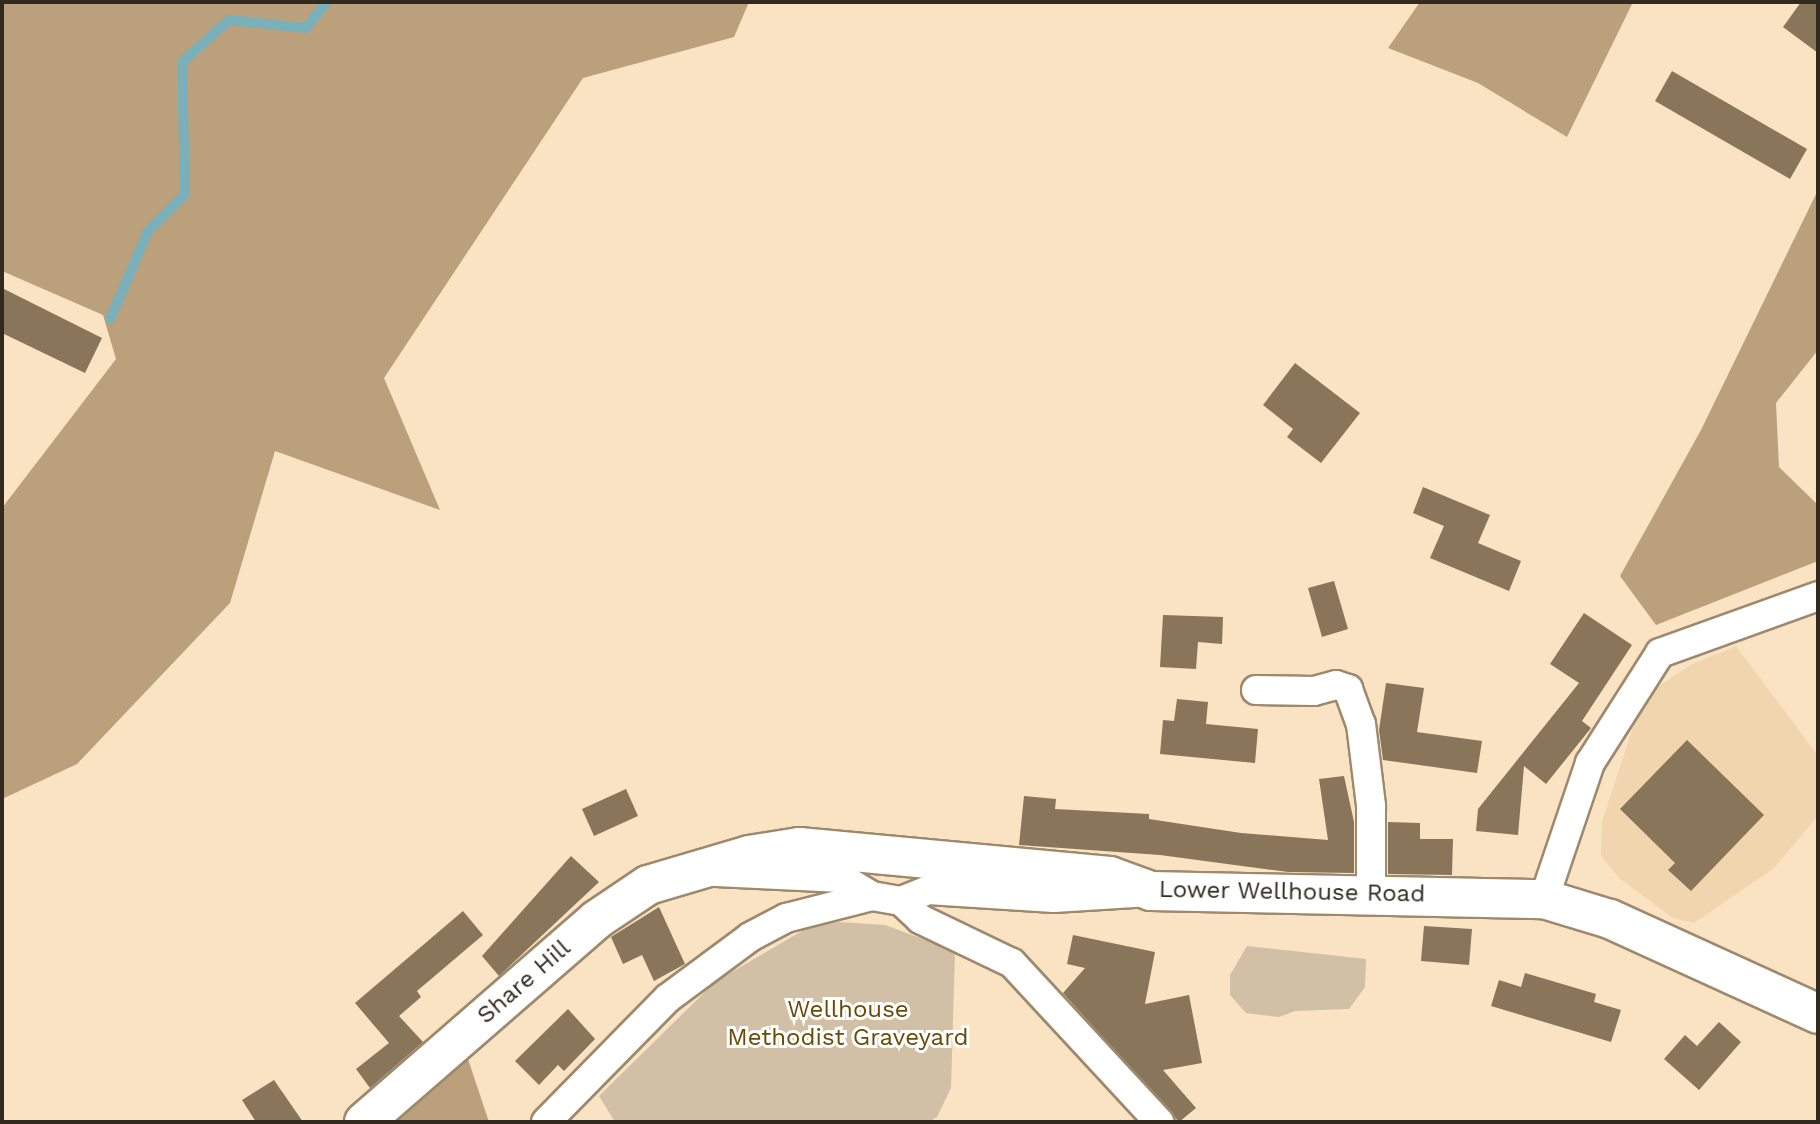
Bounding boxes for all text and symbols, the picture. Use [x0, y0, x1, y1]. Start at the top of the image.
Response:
street label: Lower Wellhouse Road [1158, 875, 1426, 909]
street label: Share Hill [472, 934, 576, 1030]
park label: Wellhouse Methodist Graveyard [727, 996, 969, 1052]

